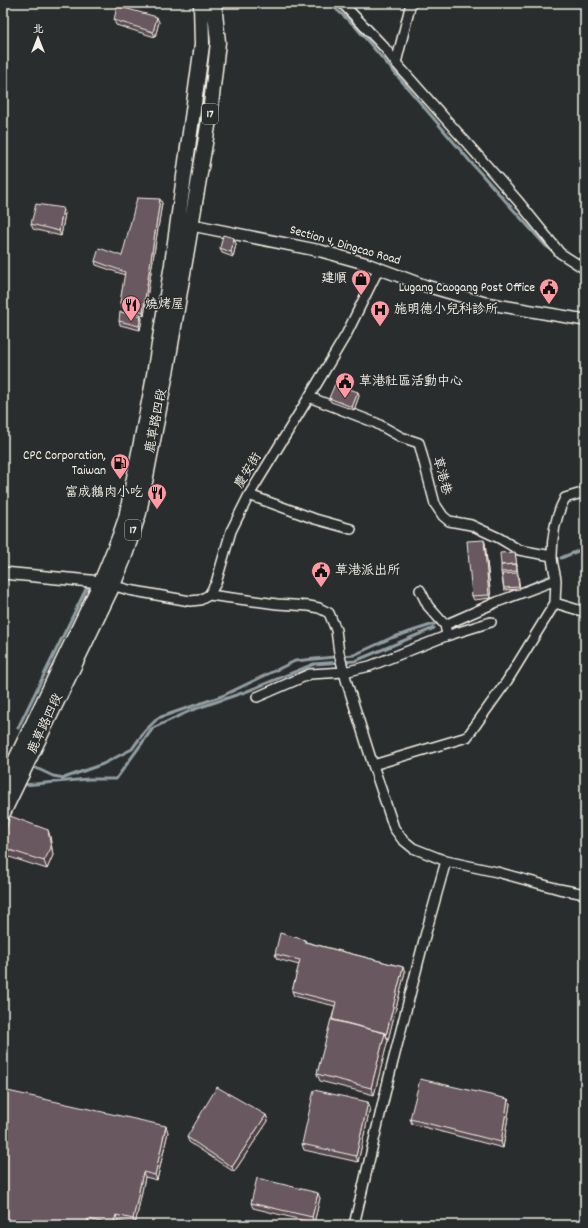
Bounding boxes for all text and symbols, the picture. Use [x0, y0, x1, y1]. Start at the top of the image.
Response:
north arrow [18, 18, 58, 58]
text: 北 [33, 22, 44, 38]
road number: 17 [202, 104, 218, 124]
street label: Section 4, Dingcao Road [287, 221, 403, 271]
shop icon: 建順 [350, 268, 372, 296]
place label: 建順 [321, 270, 347, 289]
public building icon: Lugang Caogang Post Office [538, 277, 560, 305]
place label: Lugang Caogang Post Office [399, 279, 535, 298]
restaurant icon: 燒烤屋 [120, 294, 142, 322]
place label: 燒烤屋 [145, 296, 184, 315]
hospital icon: 施明德小兒科診所 [369, 299, 391, 327]
place label: 施明德小兒科診所 [394, 301, 498, 320]
public building icon: 草港社區活動中心 [334, 371, 356, 399]
place label: 草港社區活動中心 [359, 373, 463, 392]
street label: 鹿草路四段 [141, 387, 173, 455]
place label: CPC Corporation, Taiwan [23, 447, 106, 481]
street label: 慶安街 [231, 449, 267, 493]
fuel station icon: CPC Corporation, Taiwan [109, 452, 131, 480]
street label: 草港巷 [427, 455, 455, 497]
restaurant icon: 富成鵝肉小吃 [146, 482, 168, 510]
place label: 富成鵝肉小吃 [65, 484, 143, 503]
road number: 17 [125, 520, 141, 540]
public building icon: 草港派出所 [310, 560, 332, 588]
place label: 草港派出所 [335, 562, 400, 581]
street label: 鹿草路四段 [24, 691, 68, 757]

